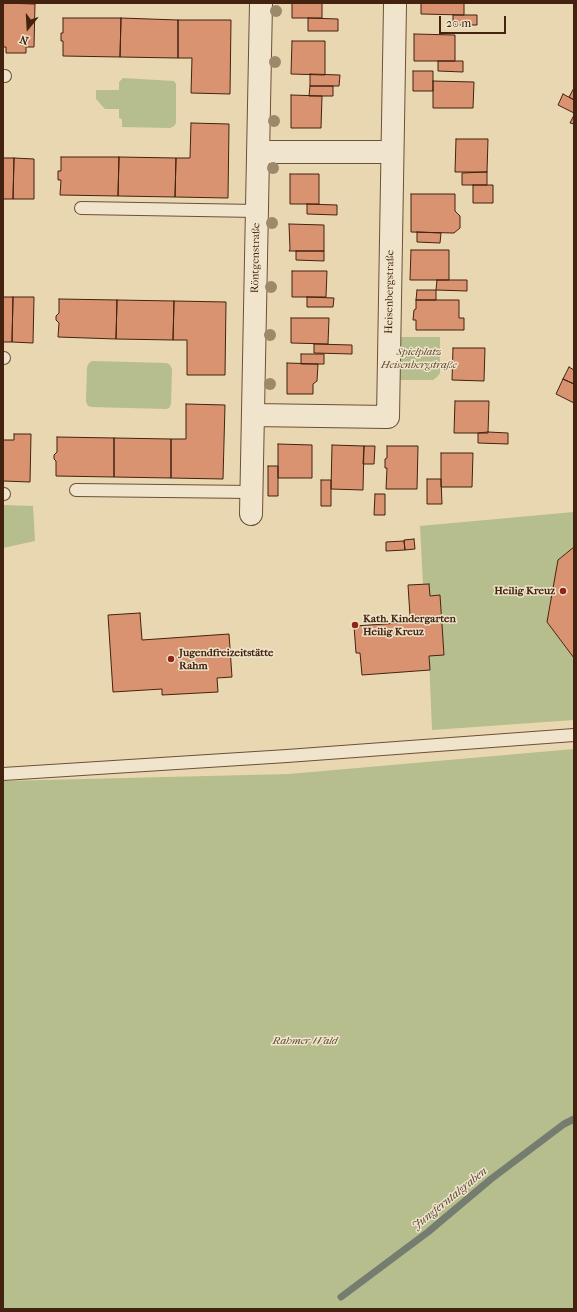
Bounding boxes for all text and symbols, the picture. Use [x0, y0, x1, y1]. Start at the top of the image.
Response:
north arrow [8, 8, 48, 48]
scale bar [441, 8, 508, 34]
text: 20 m [446, 16, 471, 30]
text: N [18, 32, 30, 47]
street label: Röntgenstraße [249, 223, 263, 293]
street label: Heisenbergstraße [383, 250, 397, 334]
park label: Spielplatz Heisenbergstraße [381, 345, 457, 371]
place label: Heilig Kreuz [494, 584, 555, 598]
marker: Heilig Kreuz [558, 586, 568, 596]
place label: Kath. Kindergarten Heilig Kreuz [363, 612, 456, 638]
marker: Kath. Kindergarten Heilig Kreuz [350, 620, 360, 630]
place label: Jugendfreizeitstätte Rahm [179, 646, 274, 672]
marker: Jugendfreizeitstätte Rahm [166, 654, 176, 664]
park label: Rahmer Wald [273, 1034, 337, 1048]
water label: Jungferntalgraben [410, 1164, 490, 1234]

